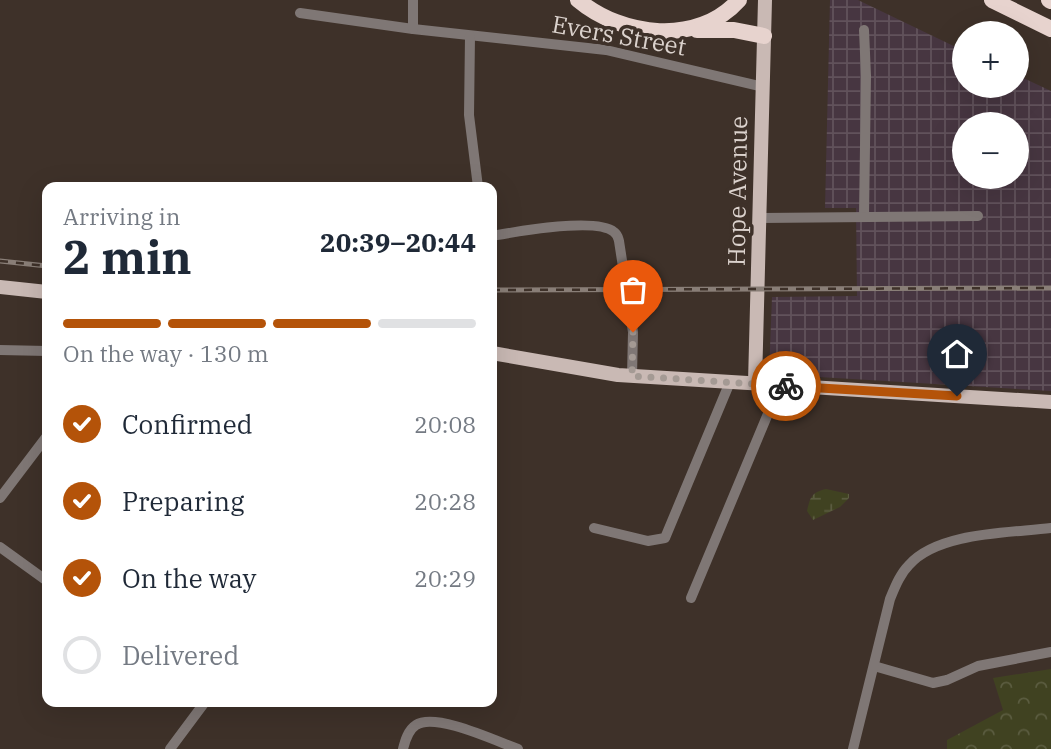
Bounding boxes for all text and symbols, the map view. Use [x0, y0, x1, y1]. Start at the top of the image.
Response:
street label: Evers Street [549, 7, 689, 63]
map controls [952, 21, 1029, 189]
button: + [952, 21, 1029, 98]
button: − [952, 112, 1029, 189]
street label: Hope Avenue [720, 116, 754, 266]
text: Arriving in [63, 201, 180, 231]
text: 20:39–20:44 [320, 225, 476, 259]
text: 2 min [63, 227, 192, 287]
pin [603, 260, 663, 332]
icon: bag [614, 271, 652, 309]
pin [927, 324, 987, 396]
icon: home [938, 335, 976, 373]
text: On the way · 130 m [63, 338, 269, 368]
courier [751, 351, 821, 421]
icon: bike [767, 367, 805, 405]
icon: check [63, 405, 101, 443]
text: Confirmed [122, 407, 253, 441]
text: 20:08 [414, 409, 476, 439]
icon: check [63, 482, 101, 520]
text: Preparing [122, 484, 244, 518]
text: 20:28 [414, 486, 476, 516]
icon: check [63, 559, 101, 597]
text: On the way [122, 561, 256, 595]
text: 20:29 [414, 563, 476, 593]
text: Delivered [122, 638, 239, 672]

